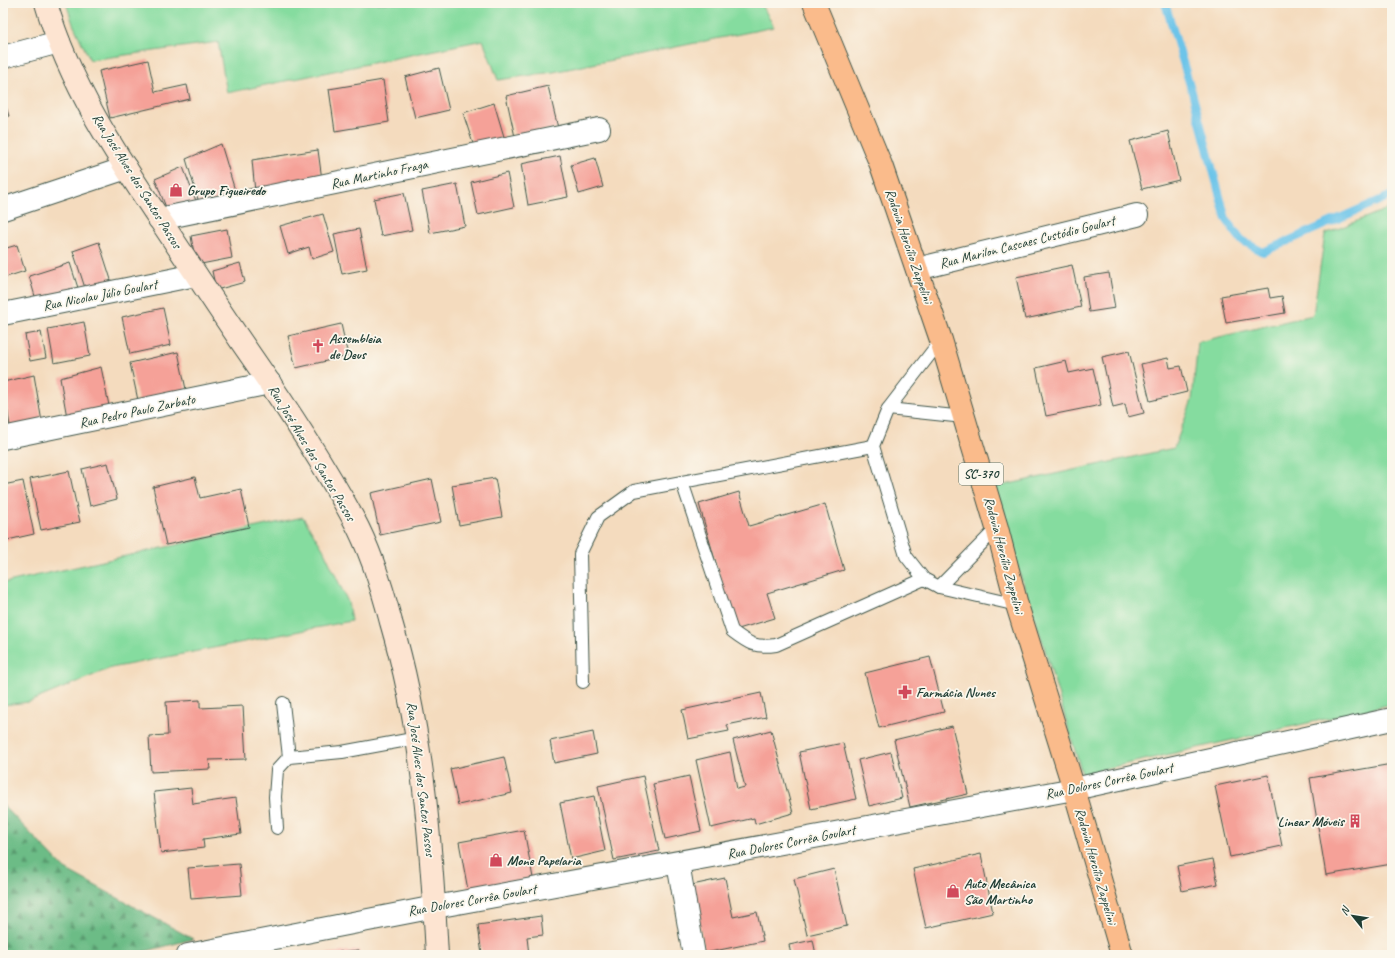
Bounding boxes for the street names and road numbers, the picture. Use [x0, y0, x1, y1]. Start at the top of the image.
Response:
street label: Rua José Alves dos Santos Passos [89, 110, 186, 253]
street label: Rua Martinho Fraga [329, 155, 430, 193]
street label: Rodovia Hercílio Zappelini [881, 186, 937, 308]
street label: Rua Marilon Cascaes Custódio Goulart [938, 211, 1119, 272]
street label: Rua Nicolau Júlio Goulart [42, 275, 161, 314]
street label: Rua José Alves dos Santos Passos [265, 382, 360, 525]
street label: Rua Pedro Paulo Zarbato [78, 390, 197, 432]
road number: SC-370 [959, 463, 1003, 485]
street label: Rodovia Hercílio Zappelini [980, 495, 1028, 618]
street label: Rua José Alves dos Santos Passos [403, 701, 439, 859]
street label: Rua Dolores Corrêa Goulart [1044, 759, 1177, 803]
street label: Rodovia Hercílio Zappelini [1071, 806, 1121, 928]
street label: Rua Dolores Corrêa Goulart [725, 821, 859, 863]
street label: Rua Dolores Corrêa Goulart [406, 880, 540, 920]

